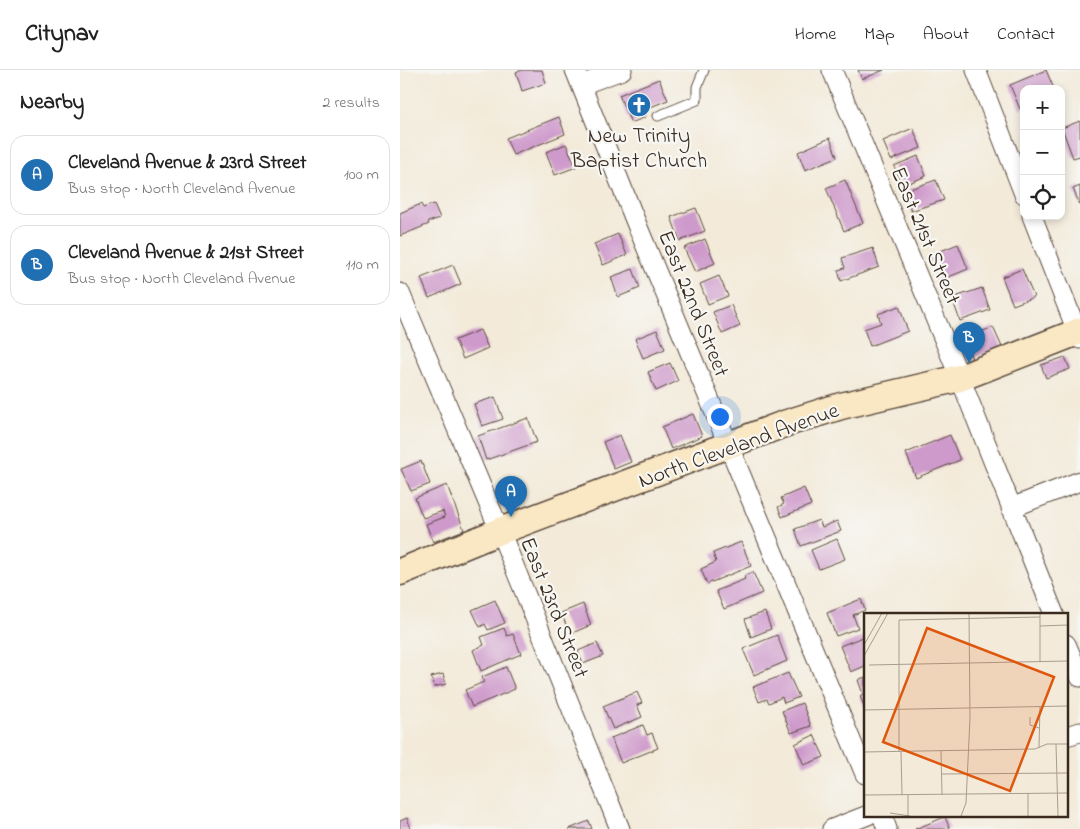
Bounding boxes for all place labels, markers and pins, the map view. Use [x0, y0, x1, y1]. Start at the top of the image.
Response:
church icon: New Trinity Baptist Church [626, 92, 652, 118]
place label: New Trinity Baptist Church [570, 121, 707, 178]
pin: B [953, 322, 985, 363]
pin: A [495, 476, 527, 517]

